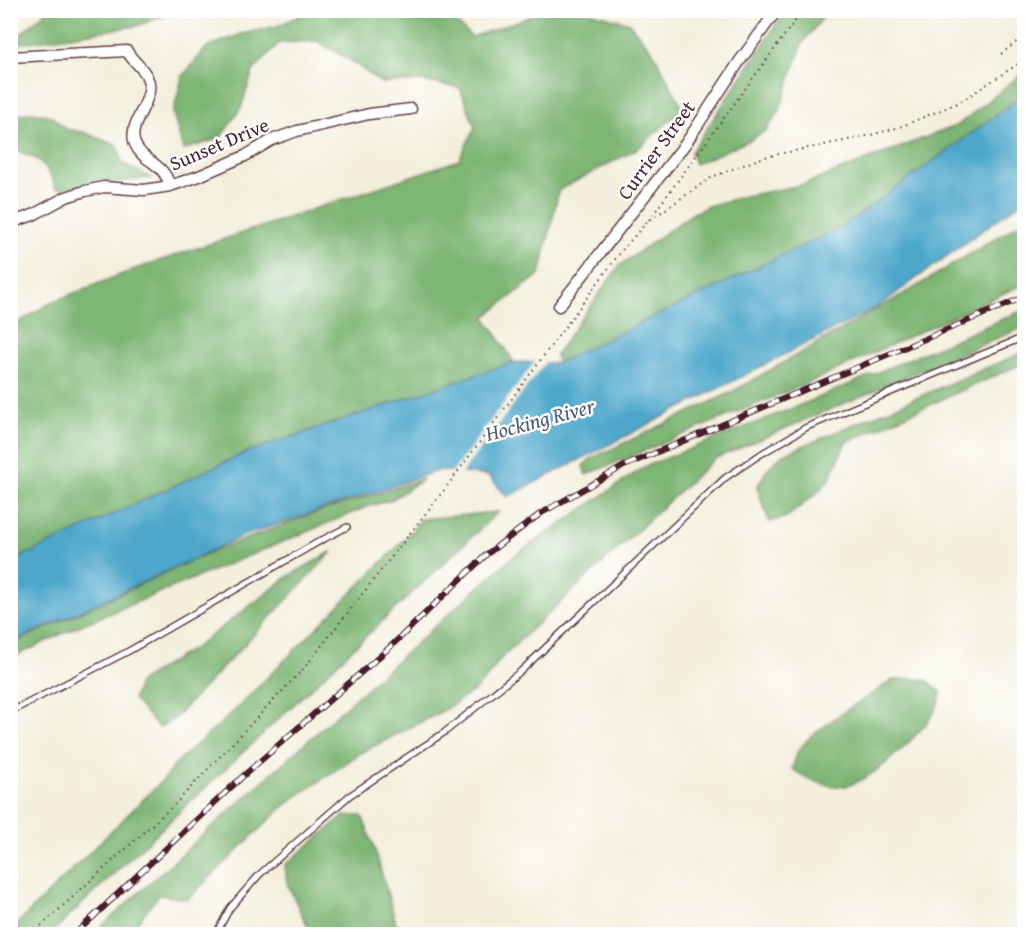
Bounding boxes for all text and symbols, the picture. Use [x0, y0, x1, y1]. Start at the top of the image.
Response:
street label: Currier Street [610, 94, 702, 205]
street label: Sunset Drive [165, 110, 273, 177]
water label: Hocking River [481, 390, 599, 449]

